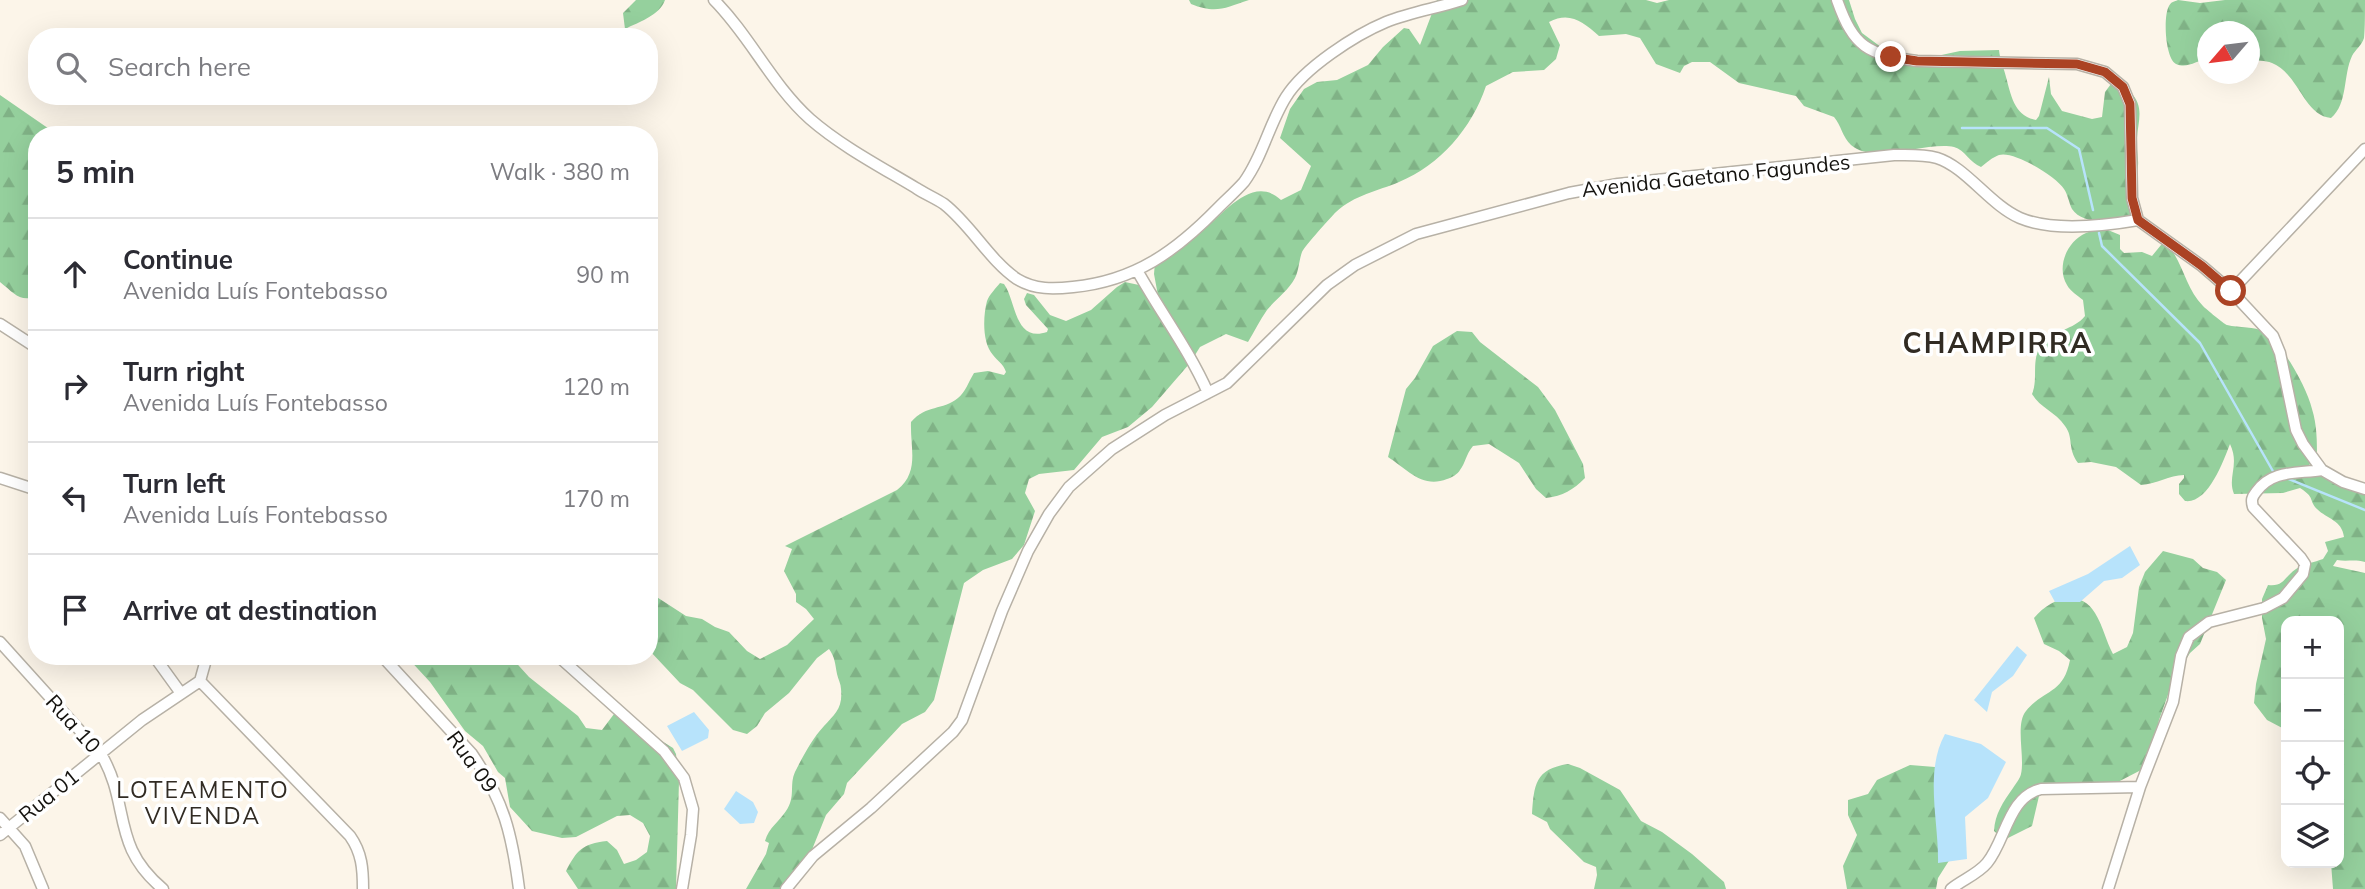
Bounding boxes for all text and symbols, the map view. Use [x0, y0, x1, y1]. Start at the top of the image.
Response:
north arrow [2197, 21, 2260, 84]
search box [28, 28, 658, 105]
route end [1875, 41, 1906, 72]
icon: search [52, 48, 90, 86]
text: Search here [108, 50, 251, 83]
street label: Avenida Gaetano Fagundes [1580, 148, 1851, 202]
text: 5 min [56, 153, 135, 191]
text: Walk · 380 m [490, 157, 630, 186]
text: Continue [123, 243, 233, 276]
icon: ahead [56, 255, 94, 293]
text: 90 m [576, 260, 630, 289]
route start [2215, 275, 2246, 306]
text: Avenida Luís Fontebasso [123, 276, 388, 305]
district label: CHAMPIRRA [1903, 325, 2093, 360]
text: Turn right [123, 355, 244, 388]
icon: right [56, 367, 94, 405]
text: 120 m [562, 372, 630, 401]
text: Avenida Luís Fontebasso [123, 388, 388, 417]
text: Turn left [123, 467, 225, 500]
icon: left [56, 479, 94, 517]
text: 170 m [562, 484, 630, 513]
text: Avenida Luís Fontebasso [123, 500, 388, 529]
icon: arrive [56, 591, 94, 629]
text: Arrive at destination [123, 594, 378, 627]
map controls [2281, 616, 2344, 868]
button: + [2281, 616, 2344, 679]
button: − [2281, 679, 2344, 742]
street label: Rua 10 [41, 689, 107, 758]
street label: Rua 09 [442, 725, 504, 797]
button: locate [2281, 742, 2344, 805]
street label: Rua 01 [13, 763, 84, 827]
district label: LOTEAMENTO VIVENDA [116, 775, 290, 830]
button: layers [2281, 805, 2344, 868]

